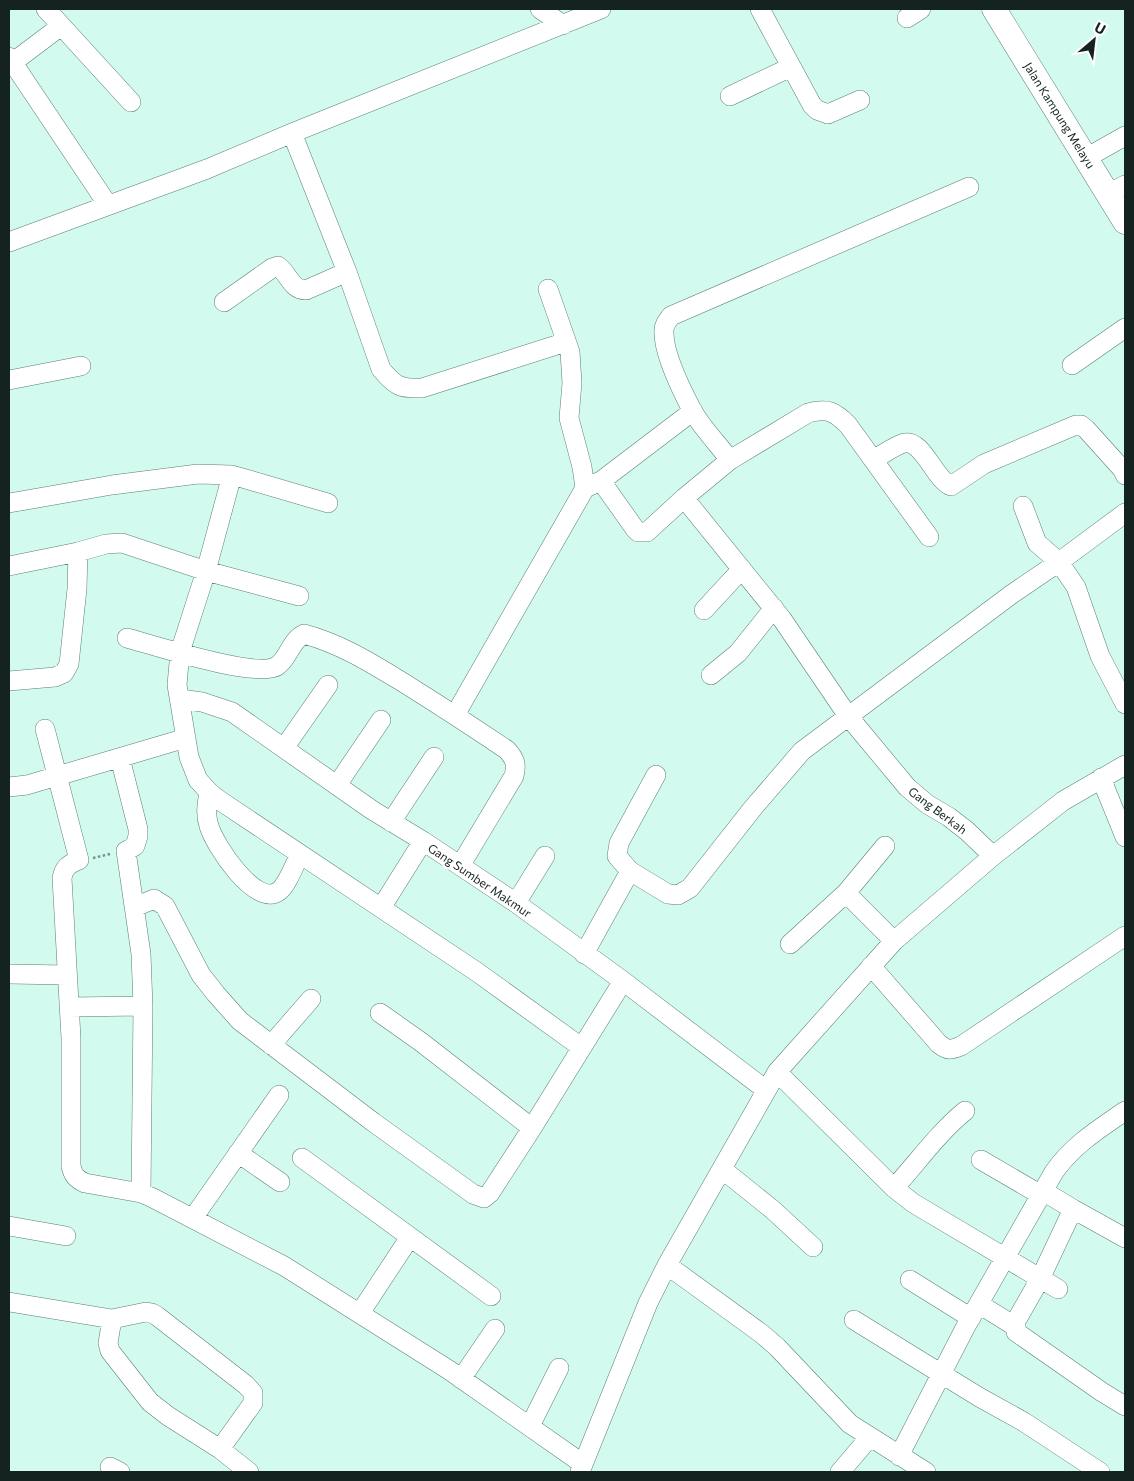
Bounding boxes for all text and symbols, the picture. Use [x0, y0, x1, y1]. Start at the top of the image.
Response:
north arrow [1069, 15, 1119, 65]
text: U [1092, 18, 1109, 38]
street label: Jalan Kampung Melayu [1021, 59, 1098, 171]
street label: Gang Berkah [906, 784, 970, 836]
street label: Gang Sumber Makmur [426, 840, 534, 920]

